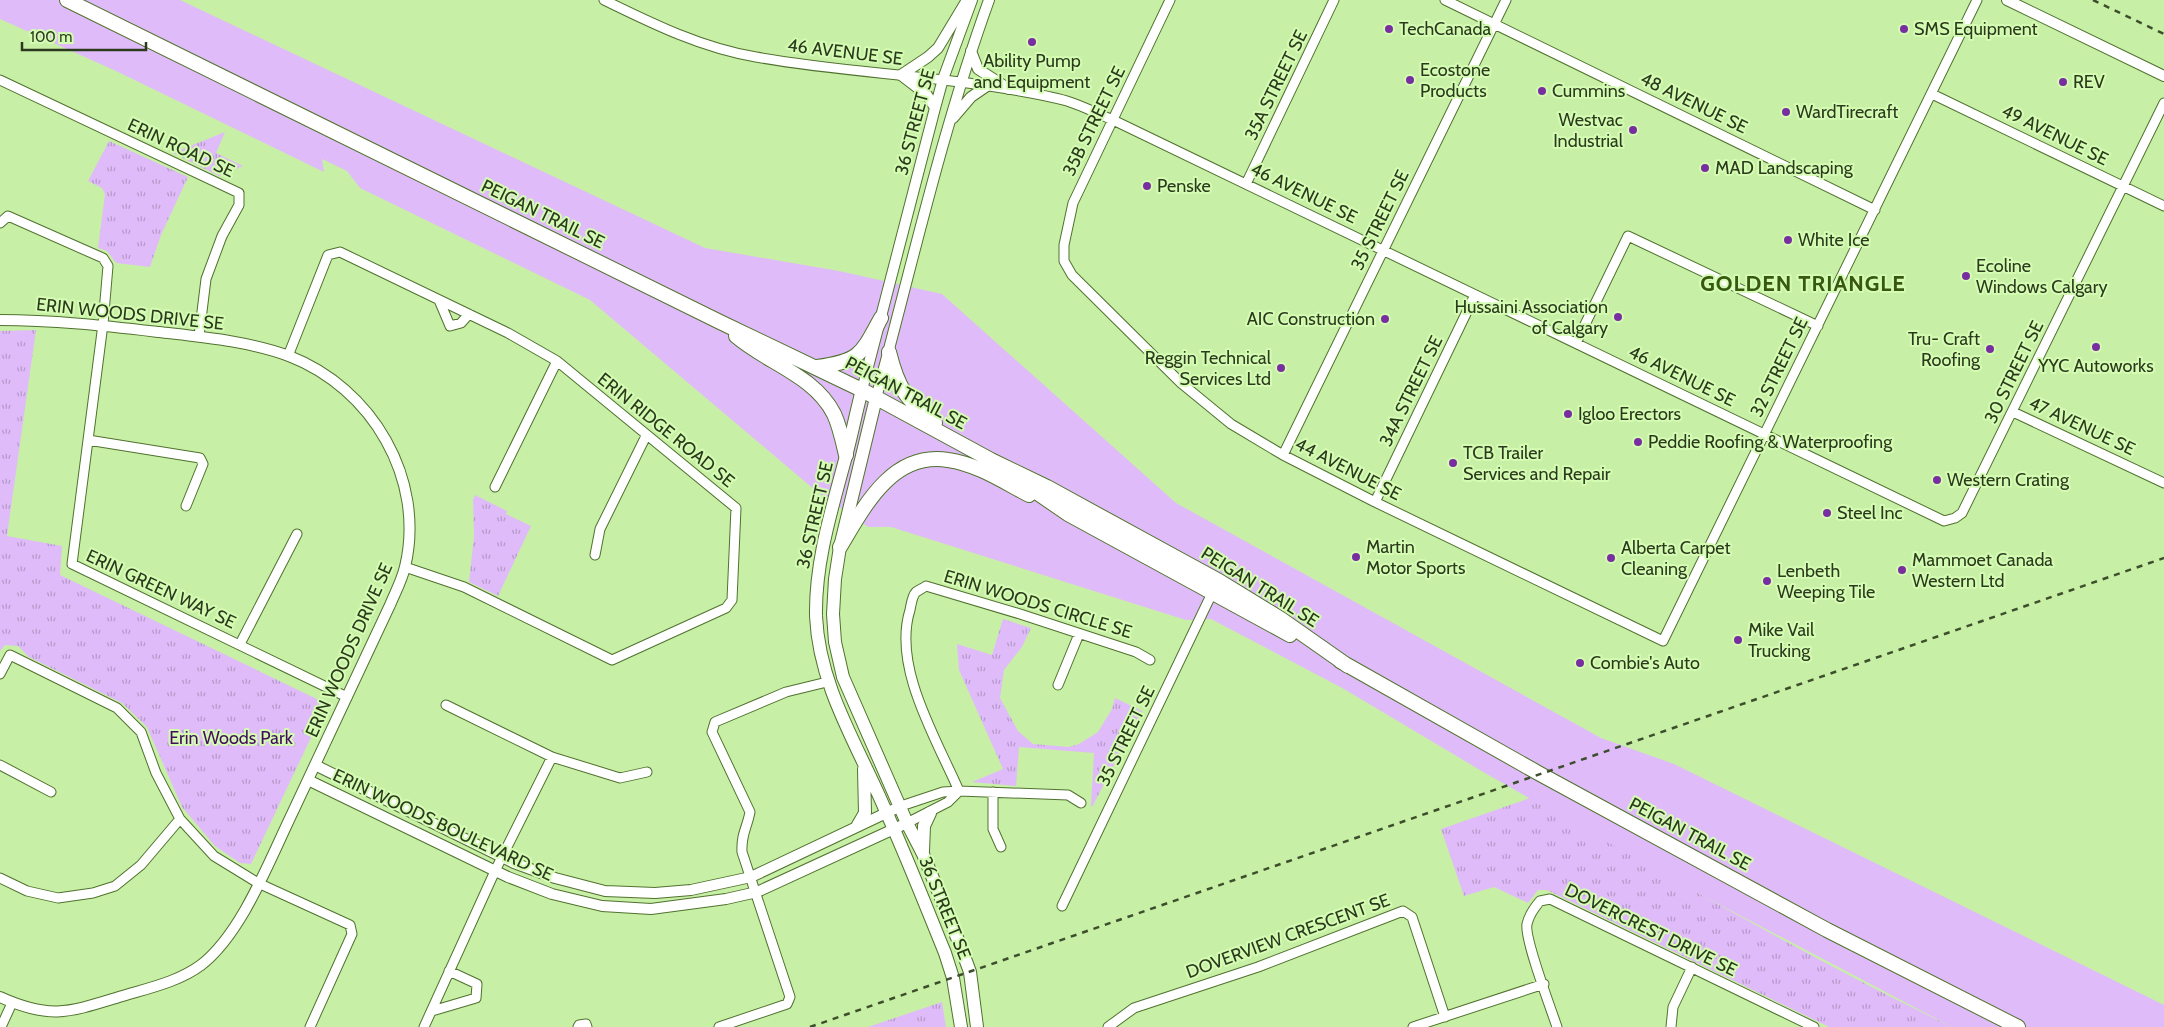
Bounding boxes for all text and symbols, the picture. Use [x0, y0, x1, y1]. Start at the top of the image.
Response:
place label: TechCanada [1399, 18, 1492, 40]
place label: SMS Equipment [1914, 18, 2038, 40]
scale bar [22, 20, 146, 52]
marker: TechCanada [1383, 23, 1395, 35]
marker: SMS Equipment [1898, 23, 1910, 35]
street label: 35A STREET SE [1240, 26, 1312, 144]
text: 100 m [30, 28, 72, 46]
street label: 46 AVENUE SE [786, 34, 904, 70]
marker: Ability Pump and Equipment [1026, 36, 1038, 48]
place label: Ability Pump and Equipment [974, 50, 1090, 93]
place label: Ecostone Products [1420, 59, 1490, 102]
street label: 35B STREET SE [1058, 63, 1130, 179]
street label: 36 STREET SE [890, 66, 940, 178]
street label: 48 AVENUE SE [1637, 68, 1751, 138]
place label: REV [2073, 71, 2105, 93]
marker: Ecostone Products [1404, 74, 1416, 86]
marker: REV [2057, 76, 2069, 88]
place label: Cummins [1552, 80, 1625, 102]
marker: Cummins [1536, 85, 1548, 97]
street label: 49 AVENUE SE [1998, 100, 2112, 170]
place label: WardTirecraft [1796, 101, 1898, 123]
marker: WardTirecraft [1780, 106, 1792, 118]
place label: Westvac Industrial [1553, 109, 1624, 152]
street label: ERIN ROAD SE [124, 114, 238, 182]
marker: Westvac Industrial [1627, 124, 1639, 136]
place label: MAD Landscaping [1715, 157, 1854, 179]
street label: 46 AVENUE SE [1247, 158, 1361, 228]
marker: MAD Landscaping [1699, 162, 1711, 174]
street label: 35 STREET SE [1346, 166, 1414, 274]
street label: PEIGAN TRAIL SE [478, 175, 608, 253]
place label: Penske [1157, 175, 1211, 197]
marker: Penske [1141, 180, 1153, 192]
place label: White Ice [1798, 229, 1869, 251]
marker: White Ice [1782, 234, 1794, 246]
place label: Ecoline Windows Calgary [1976, 255, 2108, 298]
district label: GOLDEN TRIANGLE [1700, 270, 1906, 297]
marker: Ecoline Windows Calgary [1960, 270, 1972, 282]
street label: ERIN WOODS DRIVE SE [35, 293, 225, 335]
place label: Hussaini Association of Calgary [1455, 296, 1608, 339]
place label: AIC Construction [1247, 308, 1375, 330]
marker: Hussaini Association of Calgary [1612, 311, 1624, 323]
marker: AIC Construction [1379, 313, 1391, 325]
street label: 32 STREET SE [1745, 314, 1813, 420]
street label: 30 STREET SE [1980, 317, 2048, 427]
place label: Tru- Craft Roofing [1908, 328, 1981, 371]
street label: 34A STREET SE [1375, 332, 1447, 450]
street label: 46 AVENUE SE [1625, 341, 1739, 411]
marker: YYC Autoworks [2090, 341, 2102, 353]
marker: Tru- Craft Roofing [1984, 343, 1996, 355]
place label: Reggin Technical Services Ltd [1145, 347, 1272, 390]
street label: PEIGAN TRAIL SE [841, 352, 971, 434]
place label: YYC Autoworks [2037, 355, 2154, 377]
marker: Reggin Technical Services Ltd [1275, 362, 1287, 374]
street label: ERIN RIDGE ROAD SE [593, 368, 739, 492]
street label: 47 AVENUE SE [2025, 392, 2139, 460]
place label: Igloo Erectors [1578, 403, 1681, 425]
marker: Igloo Erectors [1562, 408, 1574, 420]
place label: Peddie Roofing & Waterproofing [1648, 431, 1893, 453]
street label: 44 AVENUE SE [1291, 433, 1405, 505]
marker: Peddie Roofing & Waterproofing [1632, 436, 1644, 448]
place label: TCB Trailer Services and Repair [1463, 442, 1611, 485]
marker: TCB Trailer Services and Repair [1447, 457, 1459, 469]
street label: 36 STREET SE [792, 459, 838, 571]
place label: Western Crating [1947, 469, 2070, 491]
marker: Western Crating [1931, 474, 1943, 486]
place label: Steel Inc [1837, 502, 1903, 524]
marker: Steel Inc [1821, 507, 1833, 519]
place label: Martin Motor Sports [1366, 536, 1465, 579]
place label: Alberta Carpet Cleaning [1621, 537, 1731, 580]
street label: PEIGAN TRAIL SE [1197, 542, 1323, 632]
street label: ERIN GREEN WAY SE [83, 545, 239, 633]
place label: Mammoet Canada Western Ltd [1912, 549, 2053, 592]
marker: Martin Motor Sports [1350, 551, 1362, 563]
marker: Alberta Carpet Cleaning [1605, 552, 1617, 564]
street label: ERIN WOODS DRIVE SE [301, 559, 397, 741]
place label: Lenbeth Weeping Tile [1777, 560, 1875, 603]
marker: Mammoet Canada Western Ltd [1896, 564, 1908, 576]
street label: ERIN WOODS CIRCLE SE [941, 565, 1135, 643]
marker: Lenbeth Weeping Tile [1761, 575, 1773, 587]
place label: Mike Vail Trucking [1748, 619, 1815, 662]
marker: Mike Vail Trucking [1732, 634, 1744, 646]
place label: Combie's Auto [1590, 652, 1700, 674]
marker: Combie's Auto [1574, 657, 1586, 669]
street label: 35 STREET SE [1092, 682, 1160, 790]
park label: Erin Woods Park [169, 727, 294, 749]
street label: ERIN WOODS BOULEVARD SE [329, 764, 557, 886]
street label: PEIGAN TRAIL SE [1625, 793, 1755, 875]
street label: 36 STREET SE [914, 853, 976, 963]
street label: DOVERCREST DRIVE SE [1561, 879, 1741, 981]
street label: DOVERVIEW CRESCENT SE [1183, 889, 1393, 983]

